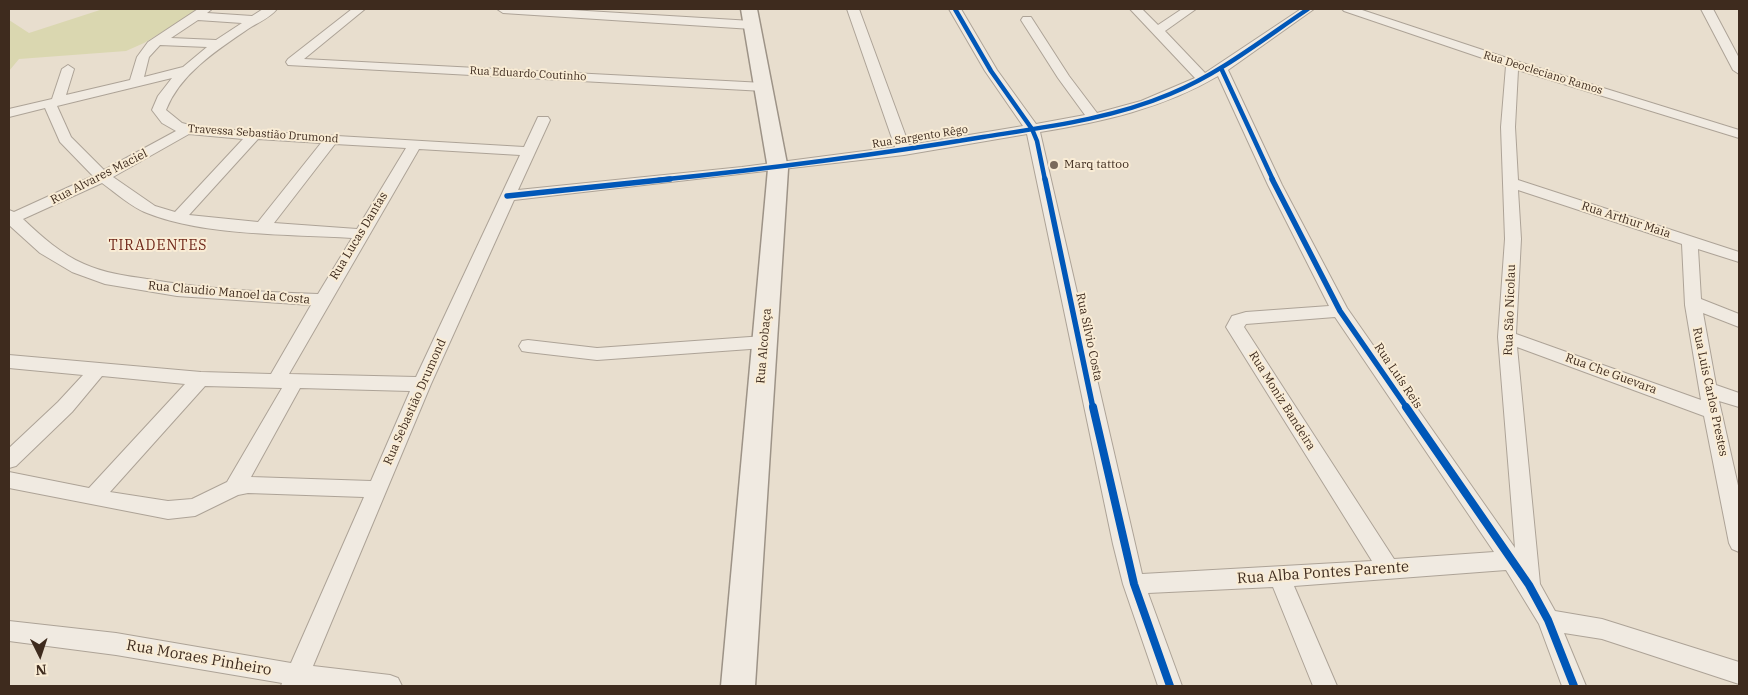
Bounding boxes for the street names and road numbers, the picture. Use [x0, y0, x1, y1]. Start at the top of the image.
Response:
street label: Rua Deocleciano Ramos [1482, 49, 1604, 97]
street label: Rua Eduardo Coutinho [469, 64, 587, 84]
street label: Travessa Sebastião Drumond [187, 122, 339, 146]
street label: Rua Sargento Rêgo [871, 123, 969, 151]
street label: Rua Alvares Maciel [48, 146, 150, 208]
street label: Rua Lucas Dantas [327, 189, 391, 283]
street label: Rua Arthur Maia [1580, 199, 1672, 241]
street label: Rua São Nicolau [1501, 264, 1519, 356]
street label: Rua Claudio Manoel da Costa [147, 279, 311, 307]
street label: Rua Sílvio Costa [1073, 292, 1105, 382]
street label: Rua Alcobaça [754, 308, 774, 384]
street label: Rua Luis Carlos Prestes [1689, 326, 1731, 458]
street label: Rua Sebastião Drumond [381, 337, 449, 467]
street label: Rua Luís Reis [1371, 341, 1425, 411]
street label: Rua Moniz Bandeira [1246, 349, 1318, 453]
street label: Rua Che Guevara [1563, 351, 1659, 397]
street label: Rua Alba Pontes Parente [1236, 558, 1410, 588]
street label: Rua Moraes Pinheiro [125, 636, 273, 680]

